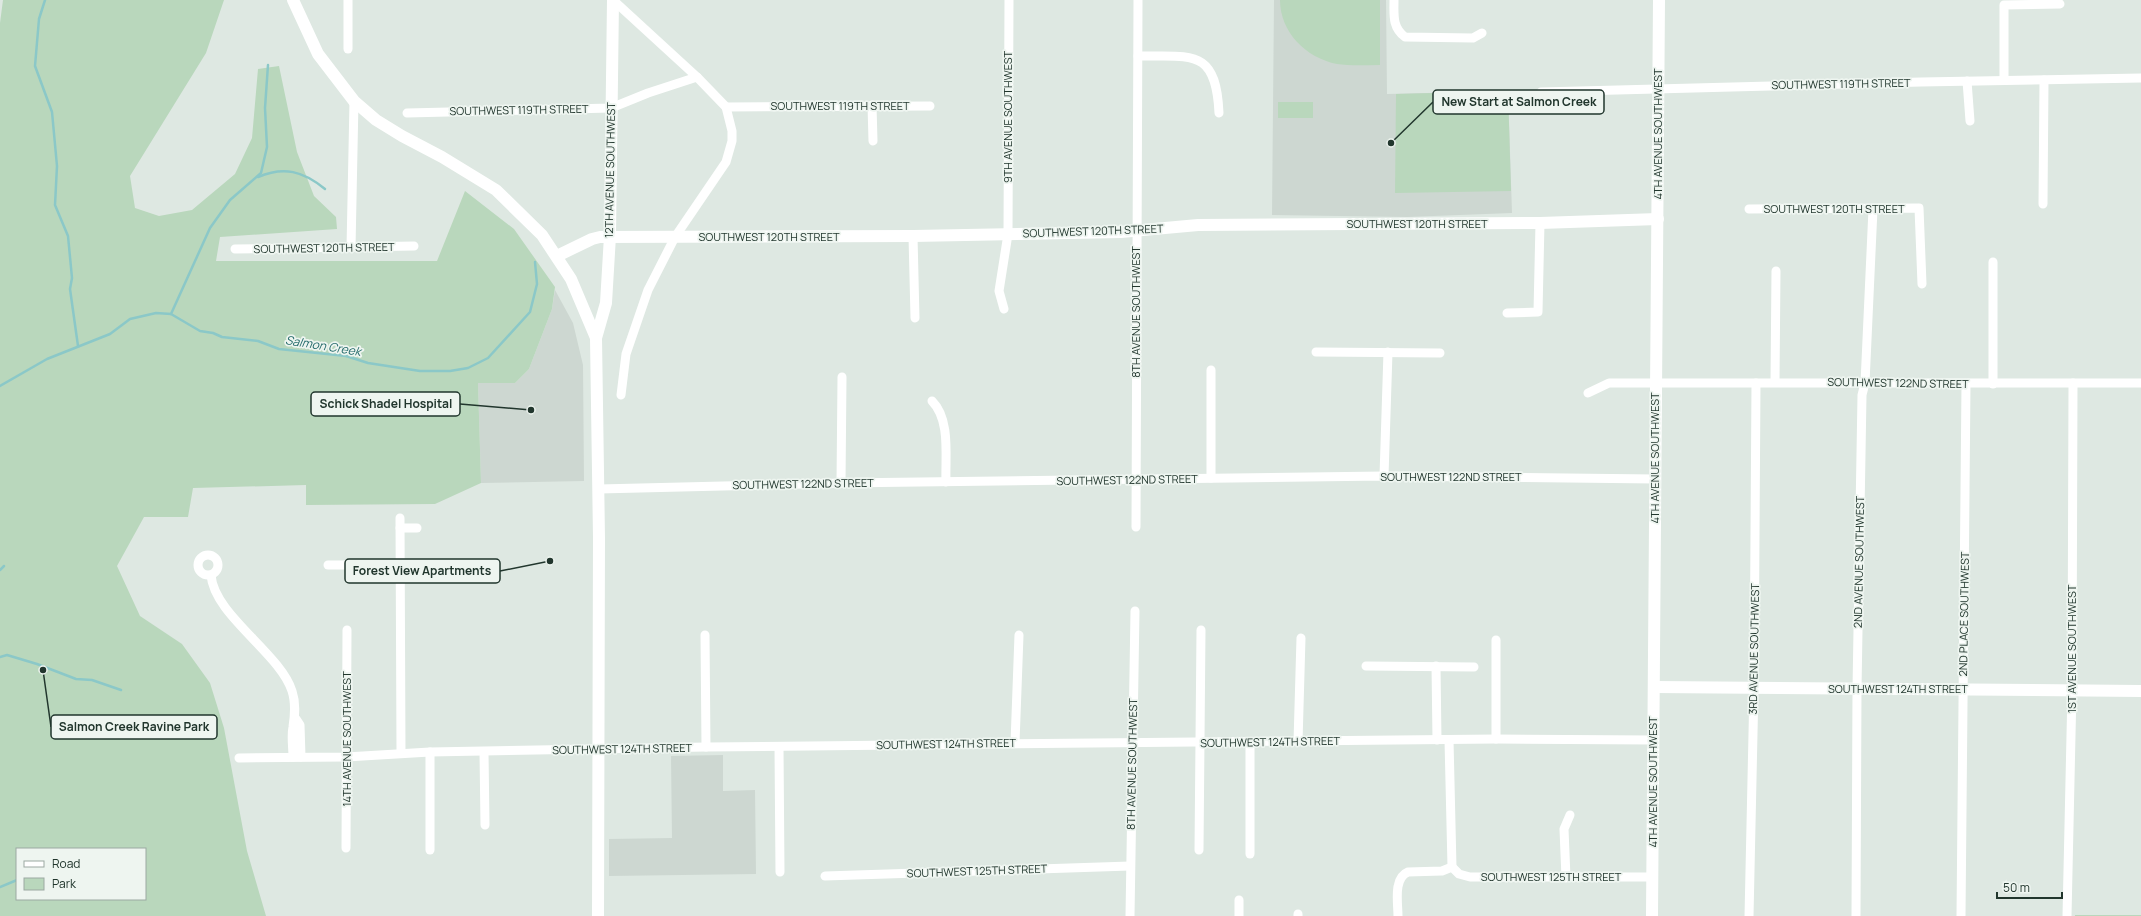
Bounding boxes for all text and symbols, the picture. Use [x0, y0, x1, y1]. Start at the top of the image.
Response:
street label: 9TH AVENUE SOUTHWEST [1000, 51, 1015, 183]
street label: 4TH AVENUE SOUTHWEST [1650, 68, 1665, 200]
street label: SOUTHWEST 119TH STREET [1771, 75, 1911, 92]
callout: New Start at Salmon Creek [1433, 90, 1604, 114]
text: New Start at Salmon Creek [1441, 93, 1597, 110]
street label: SOUTHWEST 119TH STREET [770, 98, 910, 113]
street label: SOUTHWEST 119TH STREET [449, 101, 589, 118]
street label: 12TH AVENUE SOUTHWEST [601, 102, 618, 238]
street label: SOUTHWEST 120TH STREET [1764, 201, 1905, 216]
street label: SOUTHWEST 120TH STREET [1347, 216, 1488, 231]
street label: SOUTHWEST 120TH STREET [1022, 221, 1164, 240]
street label: SOUTHWEST 120TH STREET [699, 229, 840, 244]
street label: SOUTHWEST 120TH STREET [253, 239, 395, 256]
street label: 8TH AVENUE SOUTHWEST [1128, 246, 1143, 378]
water label: Salmon Creek [284, 331, 364, 360]
street label: SOUTHWEST 122ND STREET [1827, 374, 1969, 391]
callout: Schick Shadel Hospital [311, 392, 460, 416]
street label: 4TH AVENUE SOUTHWEST [1647, 392, 1662, 524]
text: Schick Shadel Hospital [320, 395, 452, 412]
street label: SOUTHWEST 122ND STREET [1380, 469, 1522, 484]
street label: SOUTHWEST 122ND STREET [1056, 471, 1198, 488]
street label: SOUTHWEST 122ND STREET [732, 475, 874, 492]
street label: 2ND AVENUE SOUTHWEST [1850, 495, 1867, 628]
street label: 2ND PLACE SOUTHWEST [1955, 551, 1972, 677]
callout: Forest View Apartments [345, 559, 500, 583]
text: Forest View Apartments [353, 562, 492, 579]
street label: 3RD AVENUE SOUTHWEST [1745, 583, 1762, 715]
street label: 1ST AVENUE SOUTHWEST [2064, 584, 2079, 713]
street label: 14TH AVENUE SOUTHWEST [339, 671, 354, 807]
street label: SOUTHWEST 124TH STREET [1828, 681, 1968, 696]
street label: 8TH AVENUE SOUTHWEST [1123, 698, 1140, 830]
callout: Salmon Creek Ravine Park [51, 715, 217, 739]
street label: 4TH AVENUE SOUTHWEST [1645, 716, 1660, 848]
text: Salmon Creek Ravine Park [59, 718, 210, 735]
street label: SOUTHWEST 124TH STREET [1200, 733, 1340, 750]
street label: SOUTHWEST 124TH STREET [876, 735, 1016, 752]
street label: SOUTHWEST 124TH STREET [552, 740, 692, 757]
legend [16, 848, 146, 900]
text: Road [52, 855, 80, 872]
street label: SOUTHWEST 125TH STREET [906, 861, 1048, 880]
street label: SOUTHWEST 125TH STREET [1481, 869, 1622, 884]
scale bar [1997, 874, 2062, 900]
text: Park [52, 875, 77, 892]
text: 50 m [2003, 879, 2030, 896]

